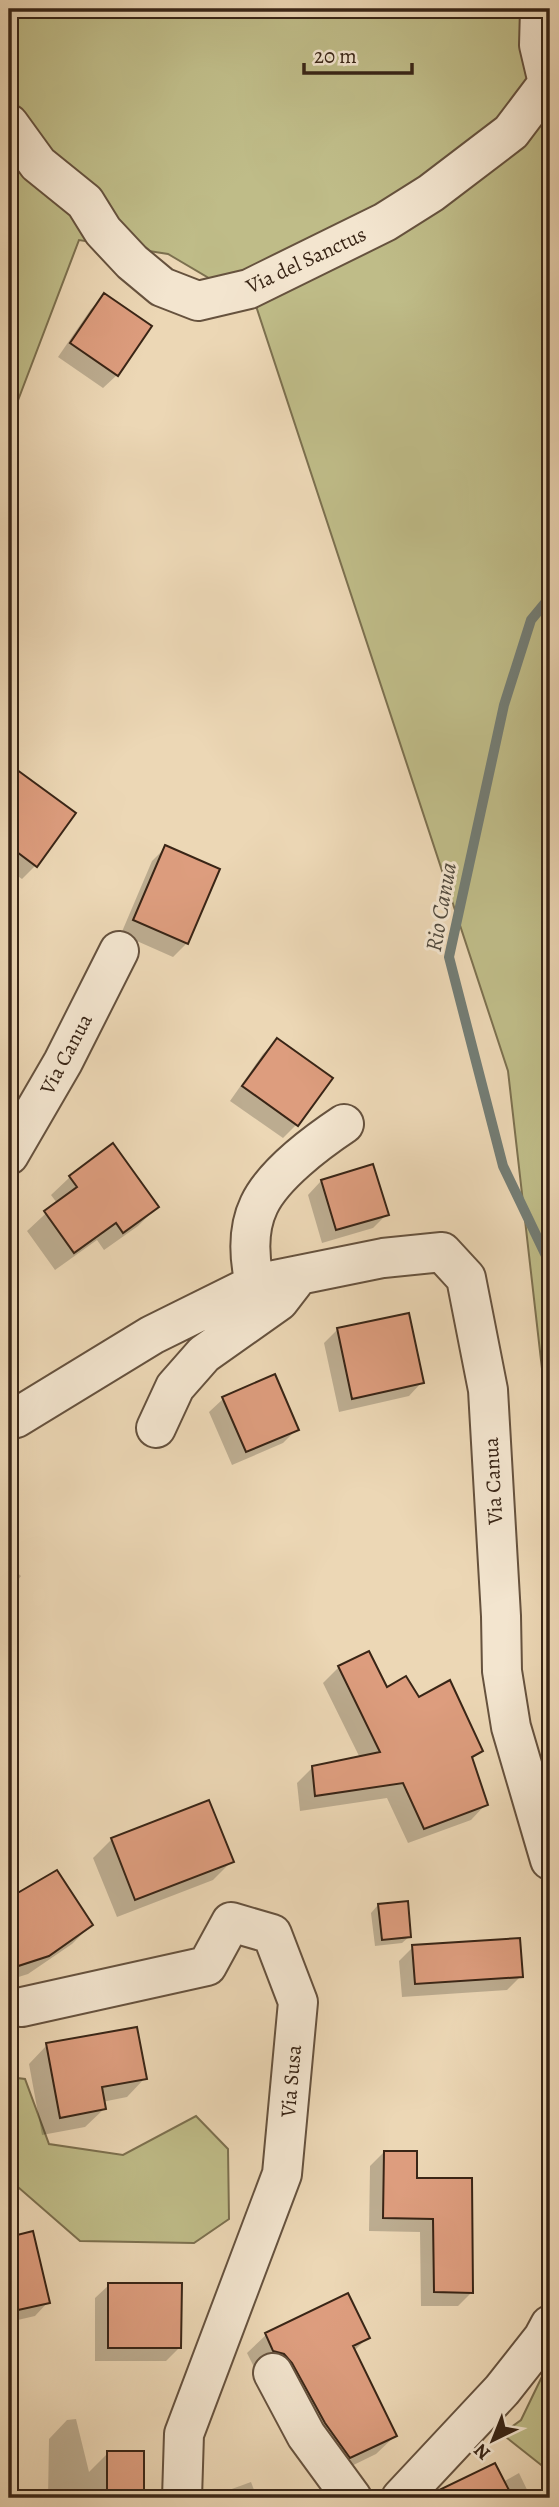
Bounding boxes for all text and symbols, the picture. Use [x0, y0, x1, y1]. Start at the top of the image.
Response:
scale bar [304, 32, 412, 76]
text: 20 m [314, 42, 357, 70]
street label: Via del Sanctus [241, 220, 371, 300]
water label: Rio Canua [418, 860, 464, 954]
street label: Via Canua [33, 1009, 99, 1100]
street label: Via Canua [477, 1436, 509, 1526]
street label: Via Susa [274, 2043, 308, 2119]
north arrow [458, 2406, 528, 2476]
text: N [468, 2437, 496, 2466]

